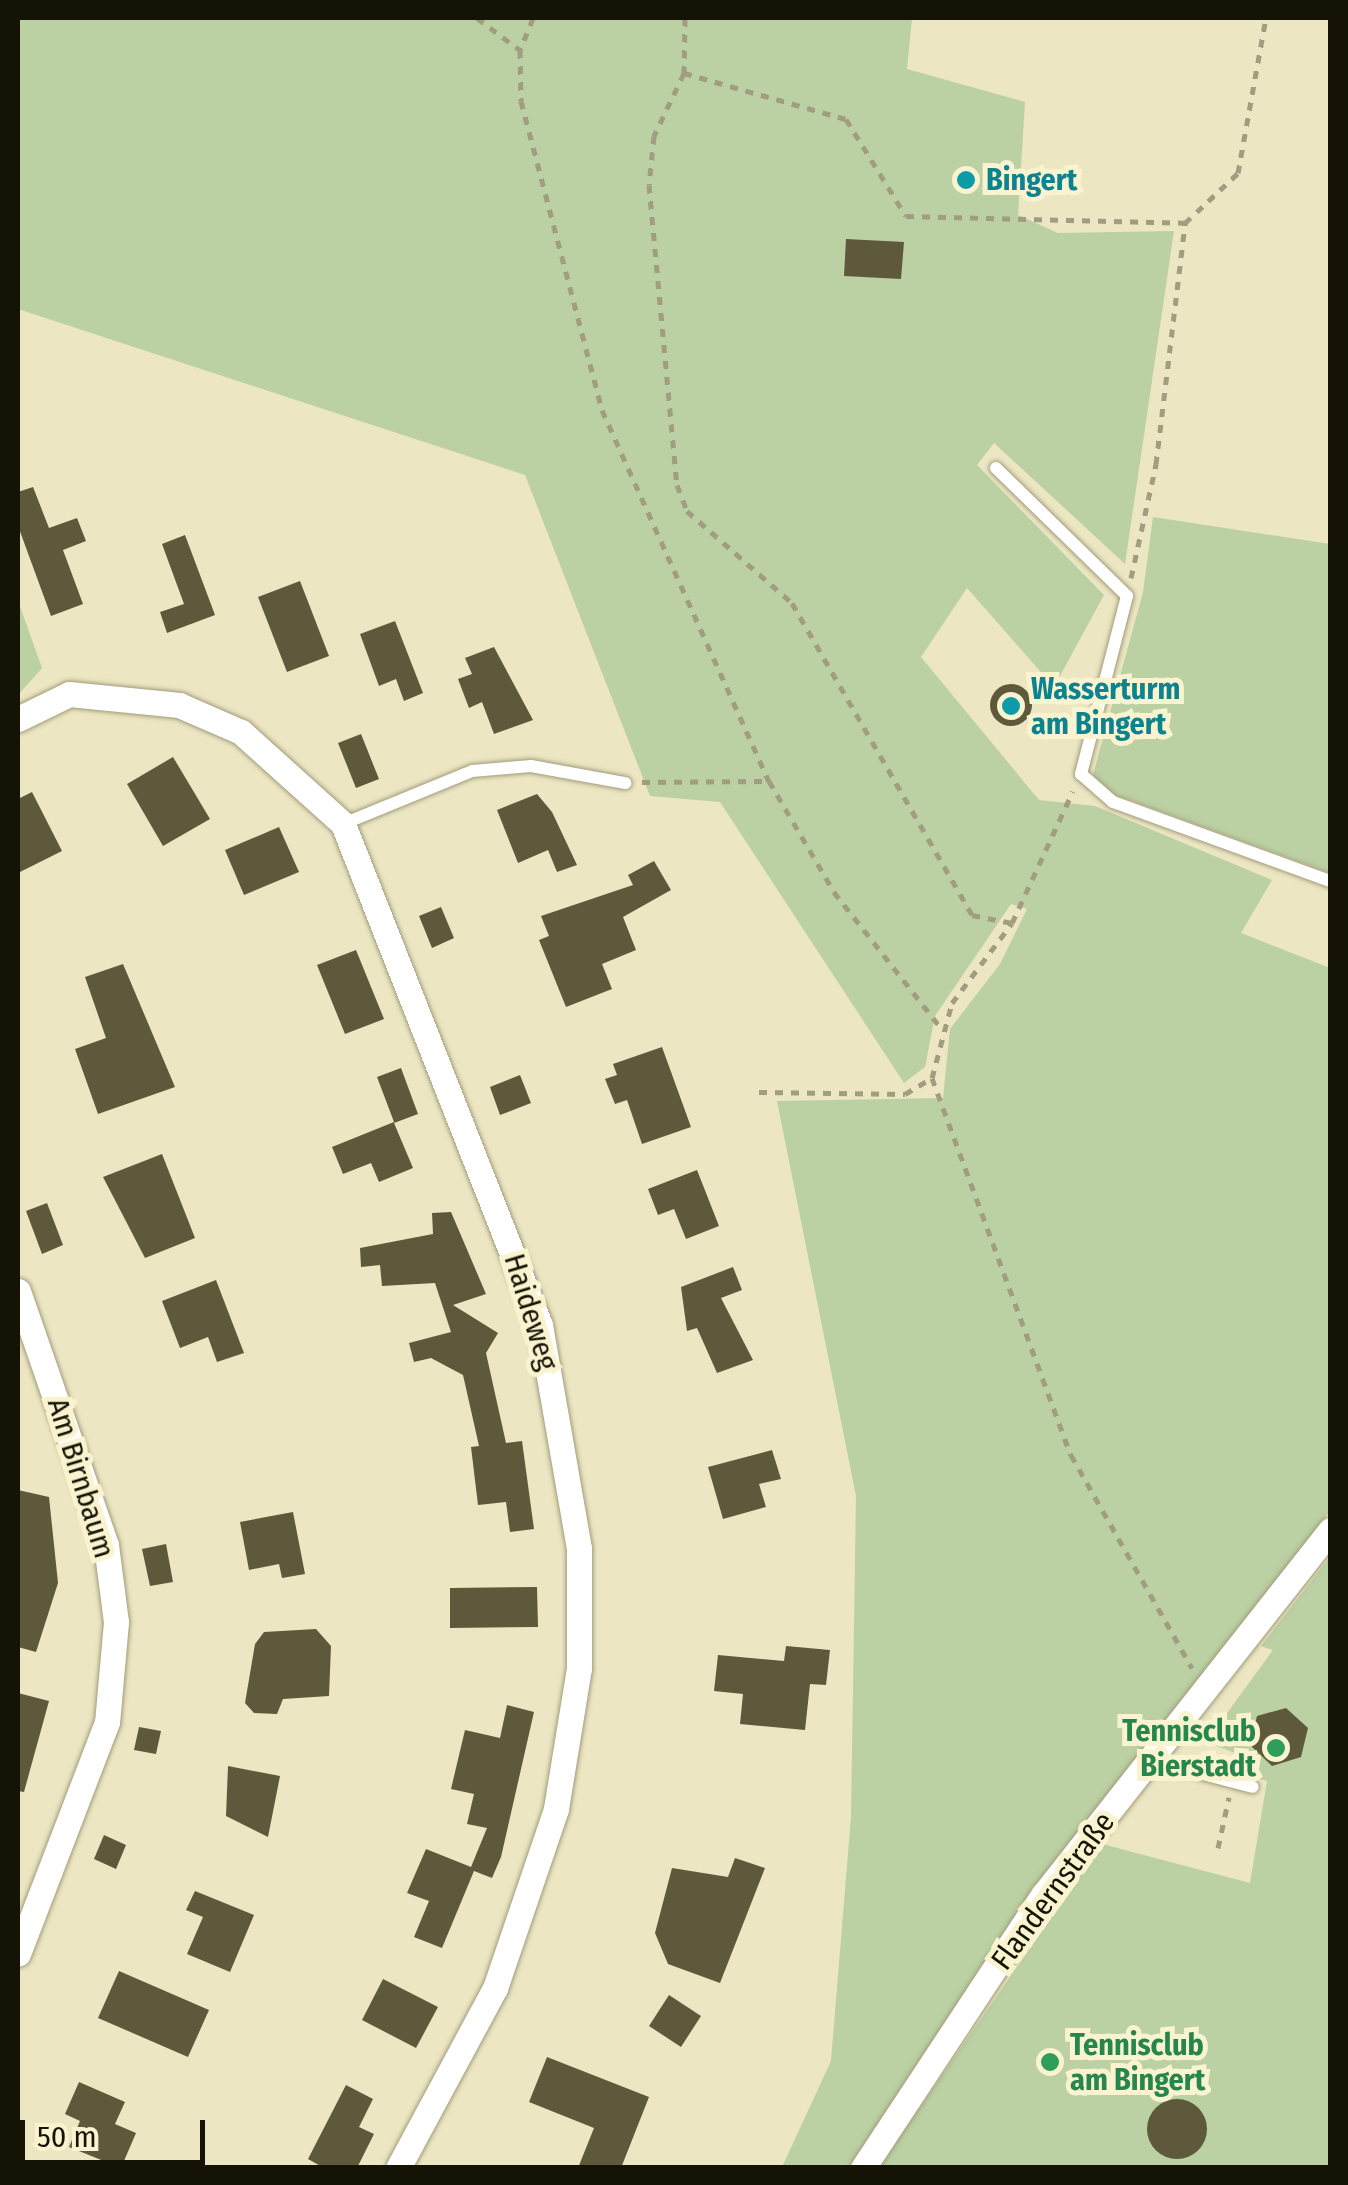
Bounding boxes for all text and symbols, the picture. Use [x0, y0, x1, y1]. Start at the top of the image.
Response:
place label: Bingert [986, 162, 1077, 198]
marker: Bingert [955, 169, 977, 191]
place label: Wasserturm am Bingert [1031, 671, 1180, 742]
marker: Wasserturm am Bingert [1000, 695, 1022, 717]
street label: Haideweg [496, 1249, 566, 1375]
street label: Am Birnbaum [40, 1394, 122, 1562]
place label: Tennisclub Bierstadt [1122, 1713, 1256, 1784]
marker: Tennisclub Bierstadt [1265, 1737, 1287, 1759]
street label: Flandernstraße [984, 1805, 1122, 1977]
place label: Tennisclub am Bingert [1070, 2027, 1205, 2098]
marker: Tennisclub am Bingert [1039, 2051, 1061, 2073]
scale bar [25, 2100, 210, 2162]
text: 50 m [37, 2119, 97, 2155]

